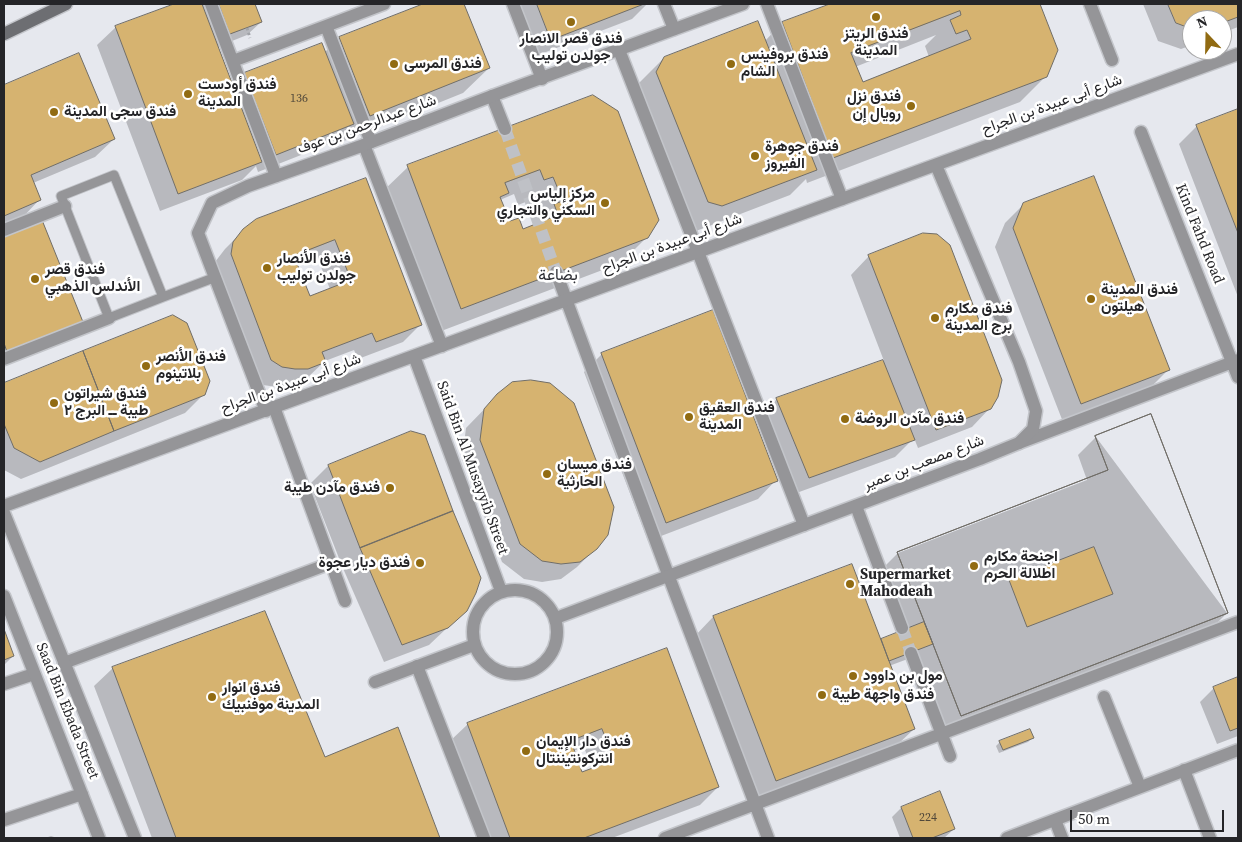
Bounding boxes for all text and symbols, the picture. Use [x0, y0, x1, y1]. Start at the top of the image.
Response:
north arrow [1182, 10, 1232, 60]
marker: فندق الريتز المدينة [870, 11, 882, 23]
text: N [1194, 11, 1210, 33]
marker: فندق قصر الانصار جولدن توليب [565, 16, 577, 28]
place label: فندق الريتز المدينة [844, 25, 908, 60]
place label: فندق قصر الانصار جولدن توليب [520, 30, 622, 65]
place label: فندق بروفينس الشام [741, 46, 829, 81]
place label: فندق المرسى [404, 55, 482, 73]
marker: فندق المرسى [388, 58, 400, 70]
marker: فندق بروفينس الشام [725, 58, 737, 70]
street label: شارع أبى عبيدة بن الجراح [979, 71, 1125, 139]
place label: فندق أودست المدينة [198, 76, 276, 111]
marker: فندق أودست المدينة [182, 88, 194, 100]
place label: فندق نزل رويال إن [847, 88, 901, 123]
house number: 136 [290, 92, 308, 106]
street label: شارع عبدالرحمن بن عوف [295, 92, 439, 158]
marker: فندق نزل رويال إن [905, 100, 917, 112]
place label: فندق سجى المدينة [64, 103, 176, 121]
marker: فندق سجى المدينة [48, 106, 60, 118]
place label: فندق جوهرة الفيروز [765, 138, 839, 173]
marker: فندق جوهرة الفيروز [749, 150, 761, 162]
street label: Kind Fahd Road [1171, 181, 1227, 287]
place label: مركز إلياس السكني والتجاري [497, 185, 595, 220]
marker: مركز إلياس السكني والتجاري [599, 197, 611, 209]
street label: شارع أبى عبيدة بن الجراح [599, 210, 745, 278]
place label: فندق الأنصار جولدن توليب [277, 250, 356, 285]
place label: فندق قصر الأندلس الذهبي [45, 261, 140, 296]
marker: فندق الأنصار جولدن توليب [261, 262, 273, 274]
district label: بضاعة [538, 266, 578, 286]
marker: فندق قصر الأندلس الذهبي [29, 273, 41, 285]
place label: فندق المدينة هيلتون [1101, 281, 1178, 316]
marker: فندق المدينة هيلتون [1085, 293, 1097, 305]
place label: فندق مكارم برج المدينة [945, 300, 1012, 335]
marker: فندق مكارم برج المدينة [929, 312, 941, 324]
place label: فندق الأنصر بلاتينوم [156, 348, 226, 383]
street label: شارع أبى عبيدة بن الجراح [218, 350, 364, 418]
marker: فندق الأنصر بلاتينوم [140, 360, 152, 372]
street label: Said Bin Al Musayyib Street [432, 379, 512, 557]
place label: فندق شيراتون طيبة ــ البرج ٢ [64, 385, 148, 420]
marker: فندق شيراتون طيبة ــ البرج ٢ [48, 397, 60, 409]
place label: فندق العقيق المدينة [699, 399, 775, 434]
place label: فندق مآدن الروضة [855, 410, 964, 428]
marker: فندق العقيق المدينة [683, 411, 695, 423]
marker: فندق مآدن الروضة [839, 413, 851, 425]
street label: شارع مصعب بن عمير [861, 432, 987, 494]
place label: فندق ميسان الحارثية [557, 456, 632, 491]
marker: فندق ميسان الحارثية [541, 468, 553, 480]
place label: فندق مآدن طيبة [284, 479, 380, 497]
marker: فندق مآدن طيبة [384, 482, 396, 494]
place label: اجنحة مكارم اطلالة الحرم [984, 548, 1058, 583]
place label: فندق ديار عجوة [319, 554, 410, 572]
marker: فندق ديار عجوة [414, 557, 426, 569]
marker: اجنحة مكارم اطلالة الحرم [968, 560, 980, 572]
place label: Supermarket Mahodeah [860, 566, 951, 601]
marker: Supermarket Mahodeah [844, 578, 856, 590]
street label: Saad Bin Ebada Street [31, 640, 103, 782]
place label: مول بن داوود [863, 667, 943, 685]
marker: مول بن داوود [847, 670, 859, 682]
place label: فندق انوار المدينة موفنبيك [222, 679, 320, 714]
place label: فندق واجهة طيبة [832, 686, 934, 704]
marker: فندق واجهة طيبة [816, 689, 828, 701]
marker: فندق انوار المدينة موفنبيك [206, 691, 218, 703]
place label: فندق دار الإيمان انتركونتيننتال [536, 733, 631, 768]
marker: فندق دار الإيمان انتركونتيننتال [520, 745, 532, 757]
scale bar [1072, 800, 1226, 832]
text: 50 m [1078, 808, 1110, 829]
house number: 224 [919, 811, 937, 825]

